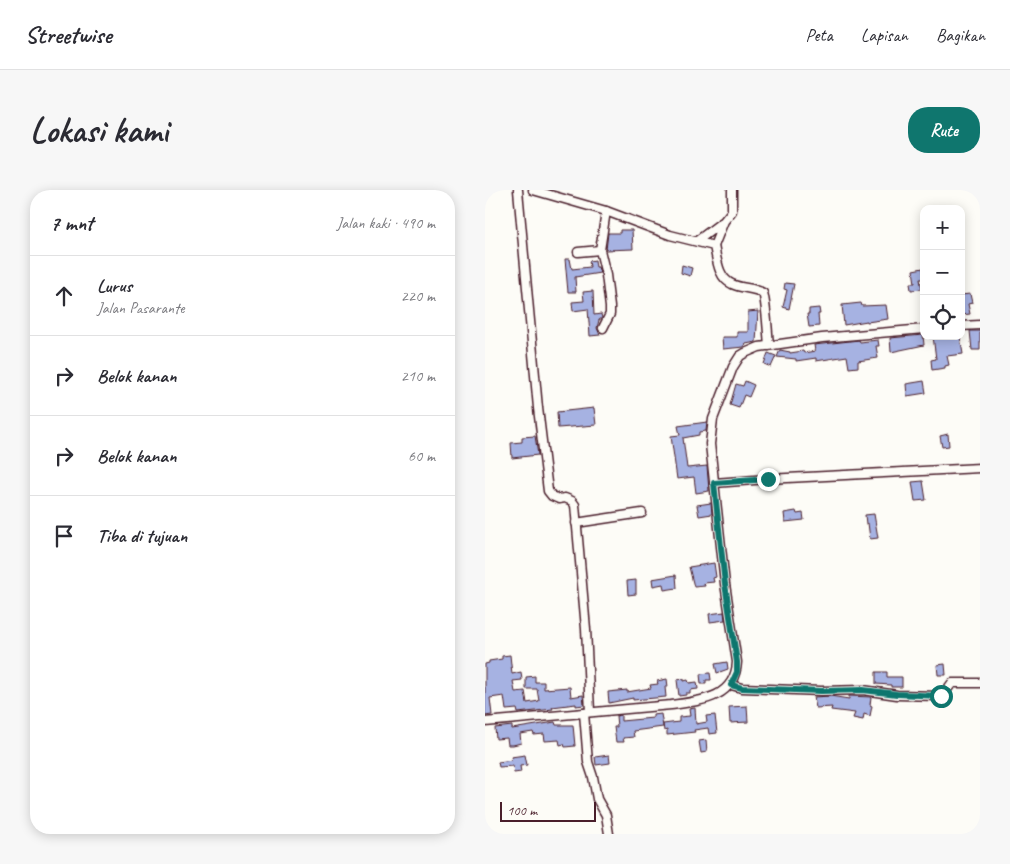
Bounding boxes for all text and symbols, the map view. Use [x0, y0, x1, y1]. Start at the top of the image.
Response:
text: Streetwise [25, 20, 111, 50]
text: Peta [806, 24, 833, 46]
text: Lapisan [861, 24, 908, 46]
text: Bagikan [936, 24, 985, 46]
button: Rute [908, 107, 980, 153]
text: Lokasi kami [30, 108, 168, 153]
map controls [920, 205, 965, 340]
button: + [920, 205, 965, 250]
text: 7 mnt [50, 210, 93, 236]
text: Jalan kaki · 490 m [337, 213, 435, 233]
button: − [920, 250, 965, 295]
text: Lurus [97, 274, 132, 298]
icon: ahead [50, 282, 78, 310]
text: 220 m [401, 286, 435, 306]
button: locate [920, 295, 965, 340]
text: Jalan Pasarante [97, 298, 185, 318]
icon: right [50, 362, 78, 390]
text: Belok kanan [97, 364, 176, 388]
text: 210 m [401, 366, 435, 386]
icon: right [50, 442, 78, 470]
text: Belok kanan [97, 444, 176, 468]
text: 60 m [408, 446, 435, 466]
route end [757, 468, 780, 491]
icon: arrive [50, 522, 78, 550]
text: Tiba di tujuan [97, 524, 187, 548]
route start [930, 685, 953, 708]
scale bar [500, 799, 596, 822]
text: 100 m [507, 802, 537, 819]

